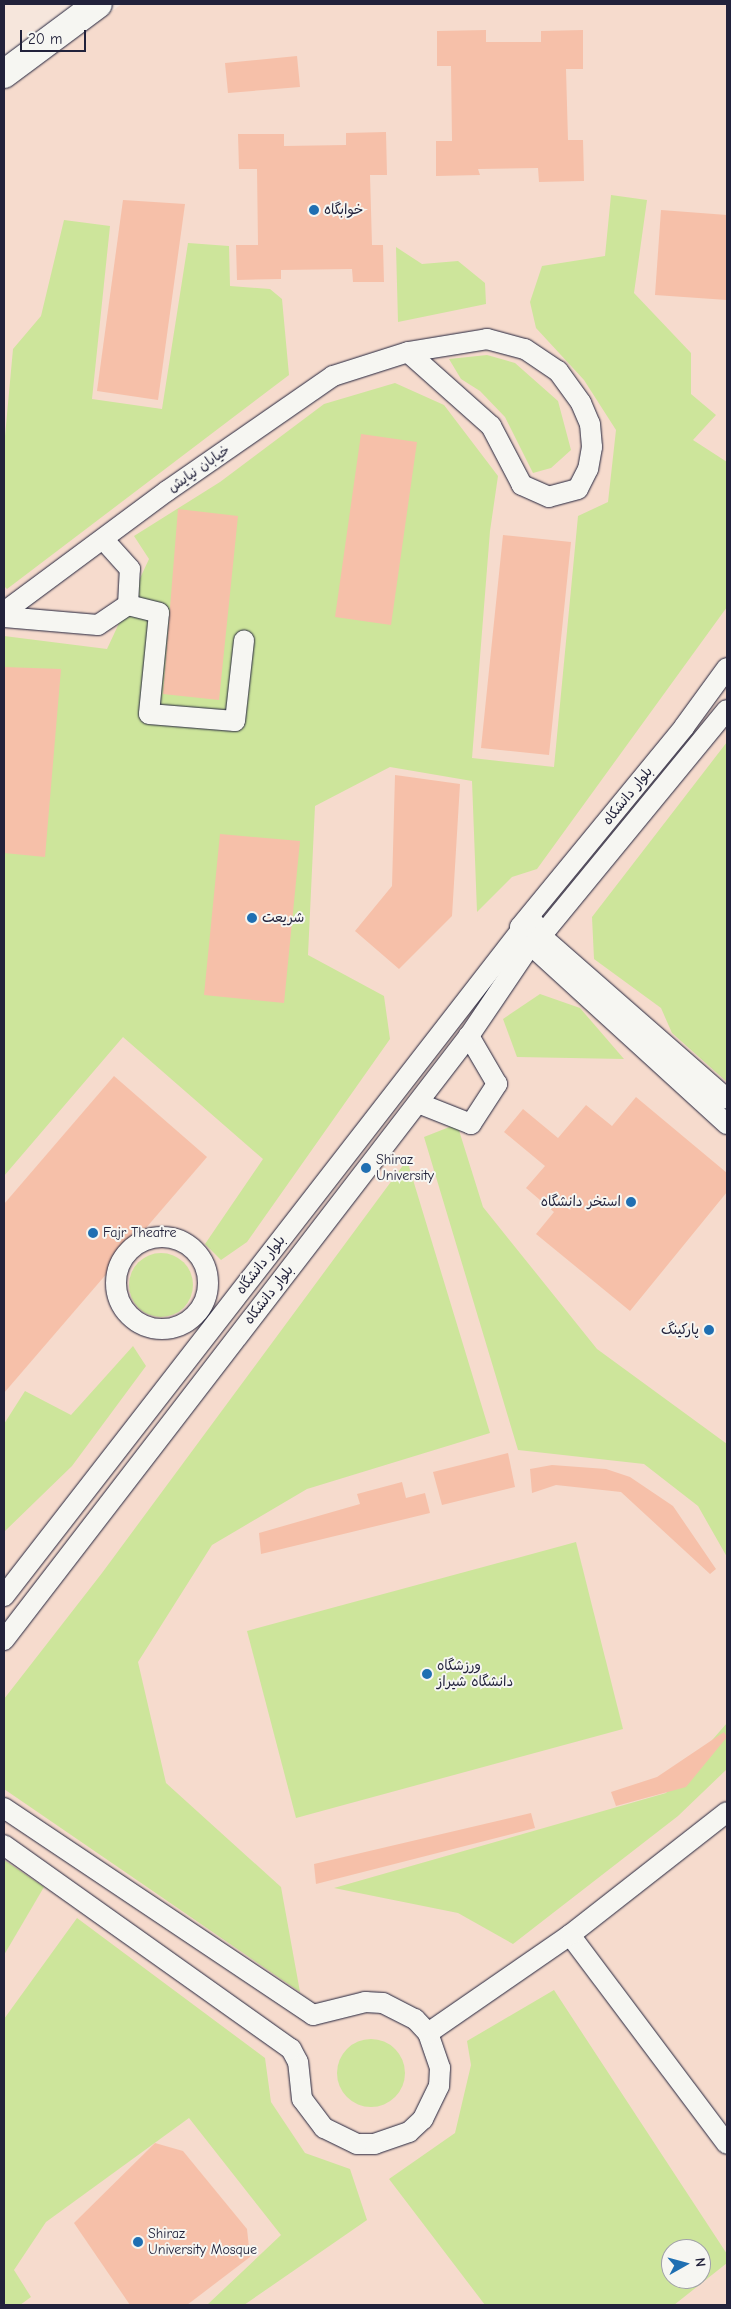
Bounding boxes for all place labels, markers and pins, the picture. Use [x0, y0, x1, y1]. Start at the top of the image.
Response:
place label: خوابگاه [324, 202, 363, 218]
marker: خوابگاه [308, 204, 320, 216]
place label: شریعت [262, 910, 304, 926]
marker: شریعت [246, 912, 258, 924]
place label: Shiraz University [376, 1152, 434, 1184]
marker: Shiraz University [360, 1162, 372, 1174]
place label: استخر دانشگاه [541, 1194, 621, 1210]
marker: استخر دانشگاه [625, 1196, 637, 1208]
place label: Fajr Theatre [103, 1225, 176, 1241]
marker: Fajr Theatre [87, 1227, 99, 1239]
place label: پارکینگ [661, 1322, 699, 1338]
marker: پارکینگ [703, 1324, 715, 1336]
place label: ورزشگاه دانشگاه شیراز [437, 1658, 513, 1690]
marker: ورزشگاه دانشگاه شیراز [421, 1668, 433, 1680]
place label: Shiraz University Mosque [148, 2226, 257, 2258]
marker: Shiraz University Mosque [132, 2236, 144, 2248]

